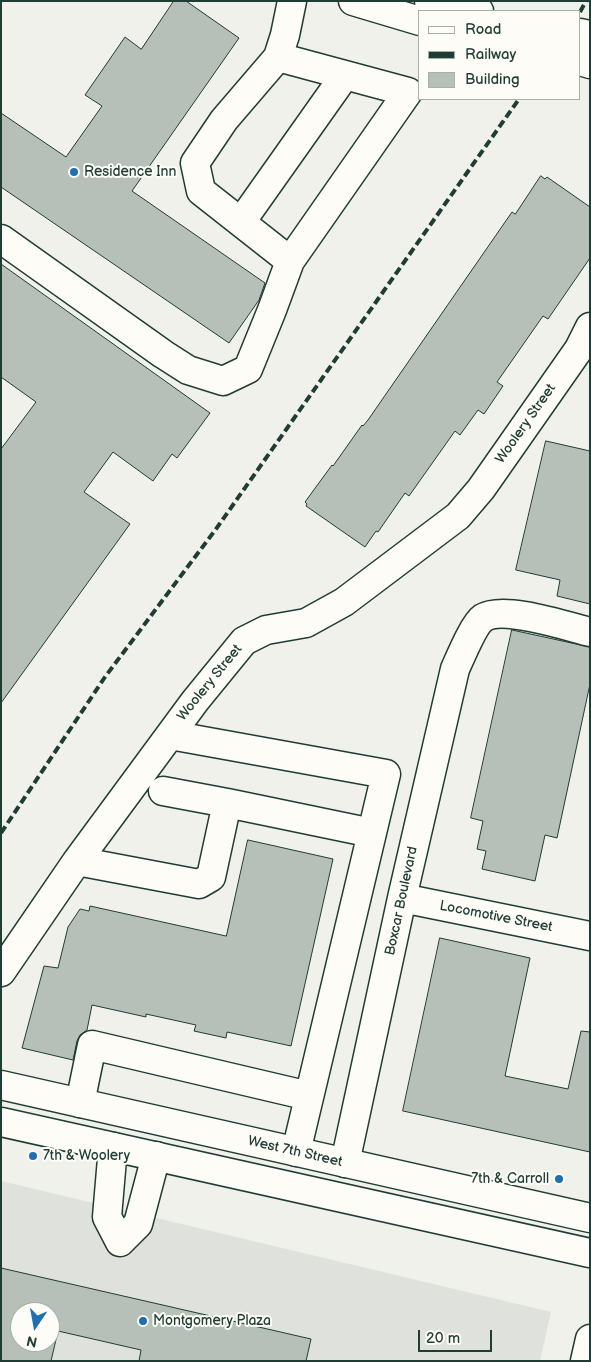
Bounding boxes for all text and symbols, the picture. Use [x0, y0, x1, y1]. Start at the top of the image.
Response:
legend [418, 10, 581, 100]
text: Road [465, 20, 501, 39]
text: Railway [465, 45, 516, 64]
text: Building [465, 70, 520, 89]
place label: Residence Inn [84, 164, 176, 180]
marker: Residence Inn [68, 166, 80, 178]
street label: Woolery Street [492, 381, 560, 467]
street label: Woolery Street [174, 641, 246, 725]
street label: Boxcar Boulevard [382, 845, 422, 957]
street label: Locomotive Street [438, 898, 554, 936]
street label: West 7th Street [246, 1133, 344, 1171]
place label: 7th & Woolery [43, 1148, 130, 1164]
marker: 7th & Woolery [27, 1150, 39, 1162]
place label: 7th & Carroll [471, 1171, 549, 1187]
marker: 7th & Carroll [553, 1173, 565, 1185]
north arrow [10, 1302, 60, 1352]
place label: Montgomery Plaza [153, 1313, 271, 1329]
marker: Montgomery Plaza [137, 1315, 149, 1327]
scale bar [421, 1320, 495, 1352]
text: 20 m [426, 1329, 460, 1348]
text: N [25, 1332, 39, 1351]

